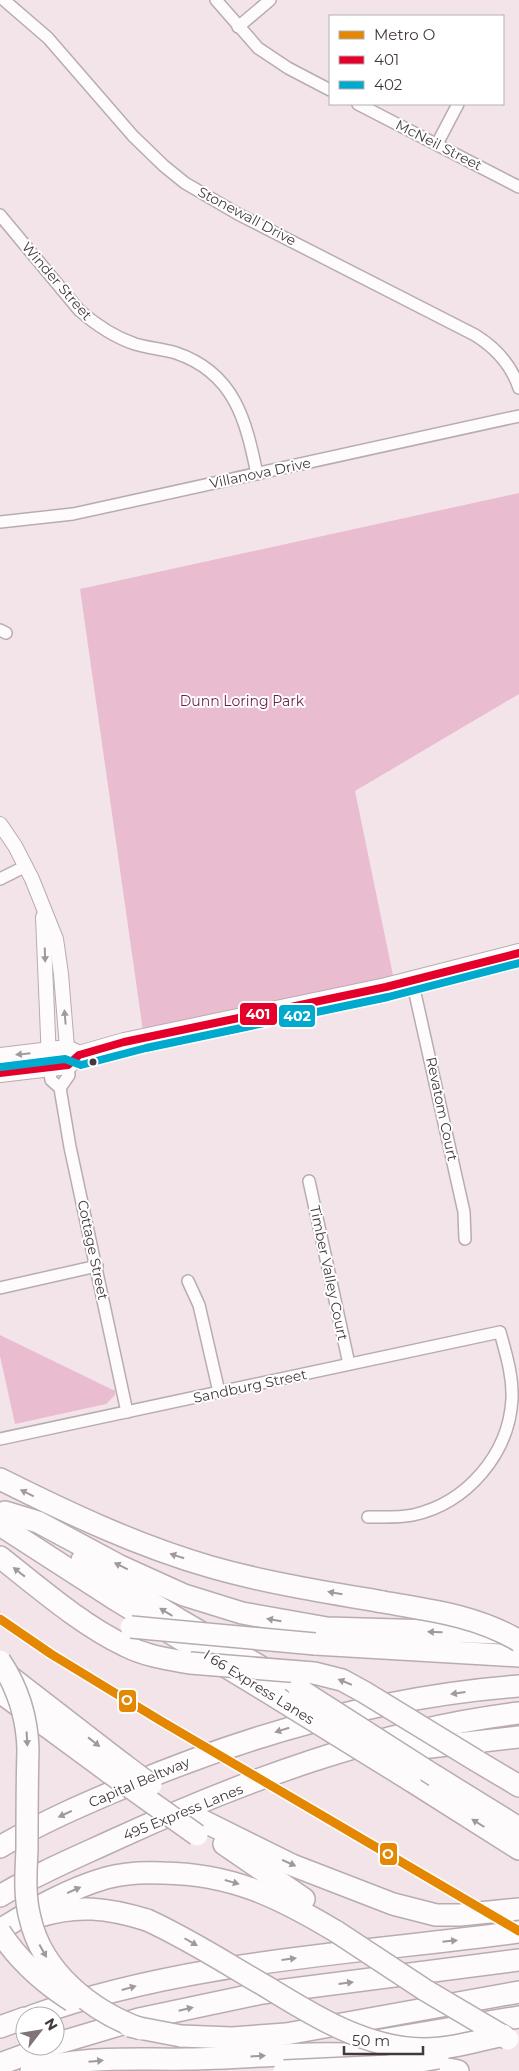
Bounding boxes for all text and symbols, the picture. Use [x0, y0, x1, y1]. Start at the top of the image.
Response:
legend [329, 15, 504, 105]
text: Metro O [374, 25, 435, 44]
text: 401 [374, 50, 399, 69]
text: 402 [374, 75, 402, 94]
street label: McNeil Street [393, 116, 486, 175]
street label: Stonewall Drive [195, 183, 299, 249]
street label: Winder Street [18, 238, 96, 324]
street label: Villanova Drive [208, 453, 312, 493]
park label: Dunn Loring Park [180, 692, 305, 710]
one-way arrow [41, 947, 49, 963]
line badge: 401 [239, 1002, 278, 1026]
line badge: 402 [278, 1004, 316, 1028]
text: 401 [246, 1005, 270, 1023]
text: 402 [283, 1007, 311, 1025]
one-way arrow [61, 1008, 69, 1024]
one-way arrow [14, 1050, 30, 1058]
street label: Revatom Court [422, 1055, 462, 1163]
unlabelled marker [88, 1057, 98, 1067]
street label: Cottage Street [74, 1198, 112, 1302]
street label: Timber Valley Court [306, 1204, 352, 1342]
street label: Sandburg Street [192, 1365, 309, 1407]
one-way arrow [20, 1489, 35, 1497]
one-way arrow [170, 1551, 185, 1559]
one-way arrow [114, 1562, 128, 1570]
one-way arrow [13, 1566, 26, 1577]
one-way arrow [327, 1589, 343, 1597]
one-way arrow [159, 1607, 172, 1616]
one-way arrow [265, 1615, 281, 1623]
one-way arrow [427, 1627, 443, 1635]
street label: I 66 Express Lanes [200, 1646, 318, 1728]
one-way arrow [337, 1678, 352, 1686]
line badge: O [118, 1689, 137, 1713]
one-way arrow [450, 1689, 466, 1697]
text: O [121, 1691, 133, 1709]
one-way arrow [274, 1726, 289, 1734]
one-way arrow [24, 1732, 32, 1748]
one-way arrow [87, 1736, 100, 1747]
street label: Capital Beltway [86, 1752, 193, 1811]
street label: 495 Express Lanes [120, 1780, 246, 1844]
one-way arrow [58, 1809, 73, 1818]
one-way arrow [471, 1819, 484, 1828]
line badge: O [379, 1842, 398, 1866]
text: O [382, 1845, 394, 1863]
one-way arrow [282, 1860, 296, 1868]
one-way arrow [225, 1878, 240, 1886]
one-way arrow [67, 1886, 81, 1894]
one-way arrow [184, 1937, 197, 1946]
one-way arrow [442, 1937, 458, 1945]
one-way arrow [38, 1945, 47, 1958]
one-way arrow [281, 1955, 297, 1963]
one-way arrow [338, 1979, 354, 1987]
one-way arrow [121, 1984, 137, 1992]
one-way arrow [178, 2005, 193, 2013]
north arrow [15, 2006, 65, 2056]
text: N [41, 2015, 62, 2034]
scale bar [344, 2024, 423, 2056]
text: 50 m [352, 2031, 390, 2050]
one-way arrow [251, 2051, 267, 2059]
one-way arrow [88, 2056, 104, 2064]

